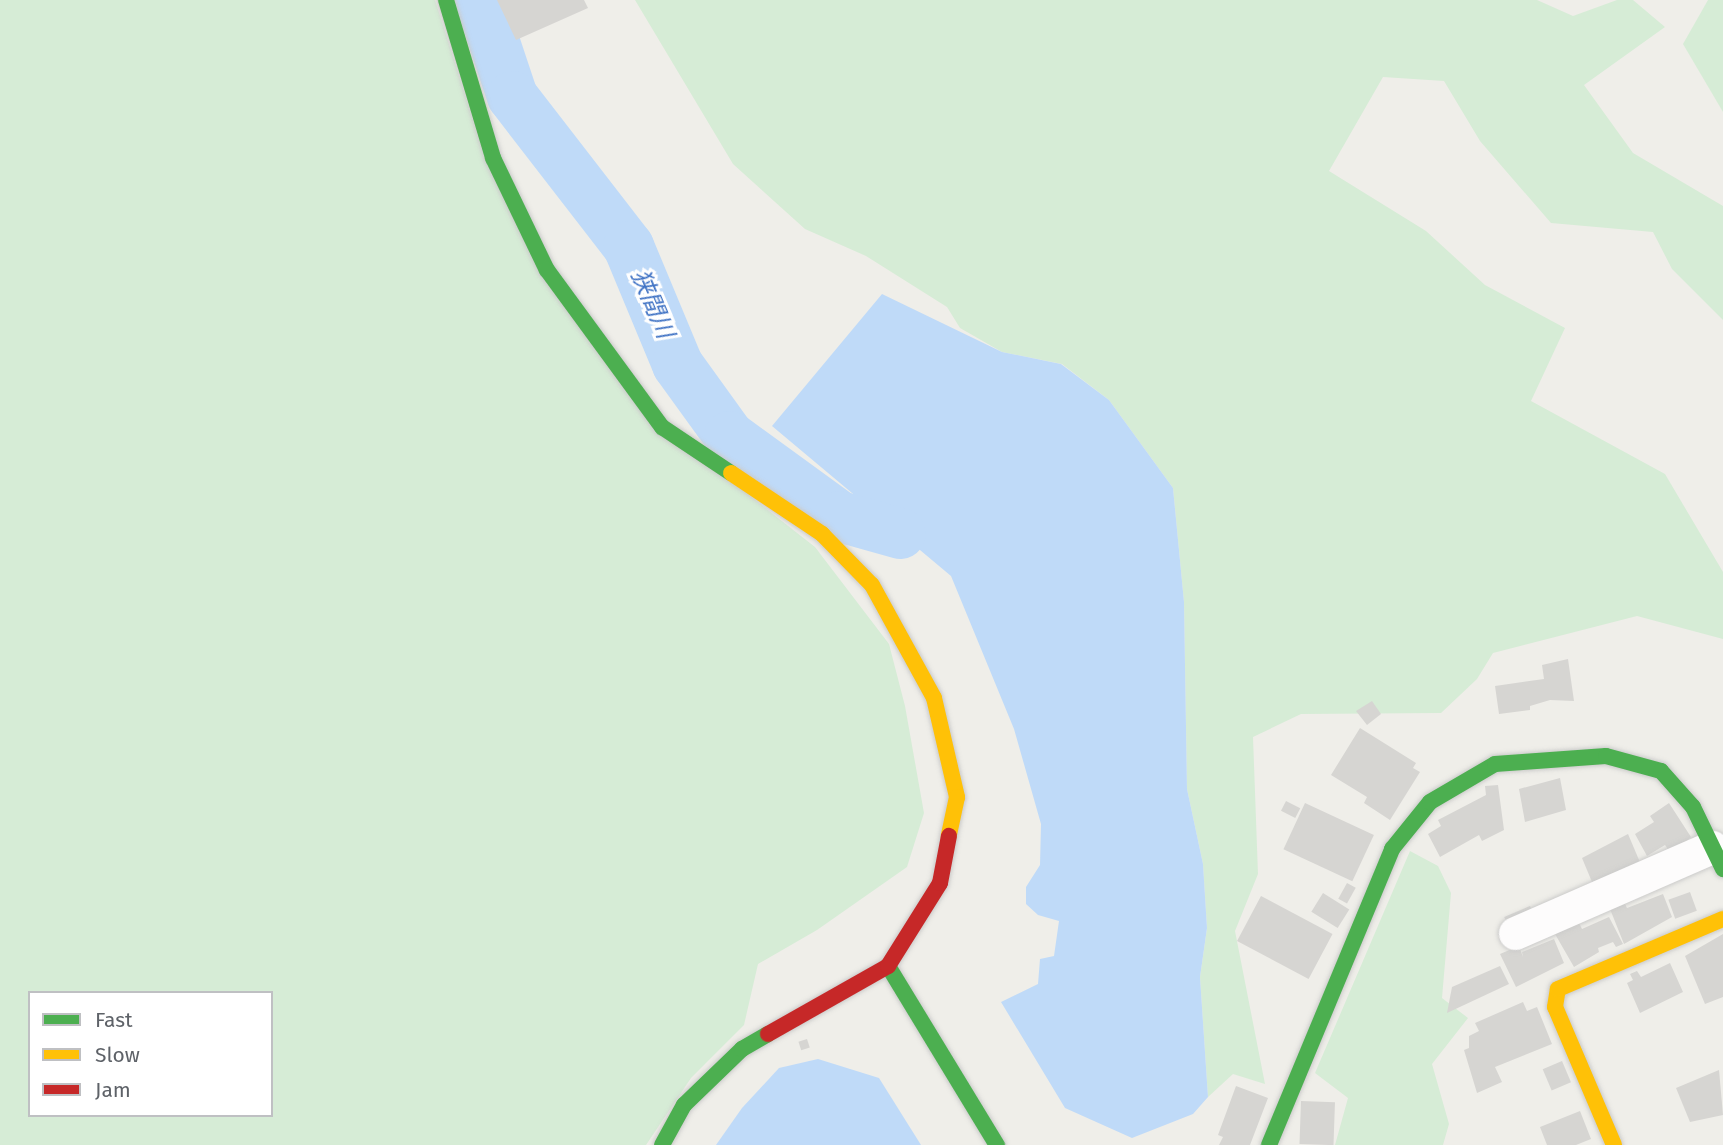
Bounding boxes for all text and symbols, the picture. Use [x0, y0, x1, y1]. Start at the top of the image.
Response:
water label: 狭間川 [625, 265, 679, 343]
legend [28, 991, 273, 1117]
text: Fast [95, 1007, 133, 1033]
text: Slow [95, 1042, 140, 1068]
text: Jam [95, 1077, 131, 1103]

